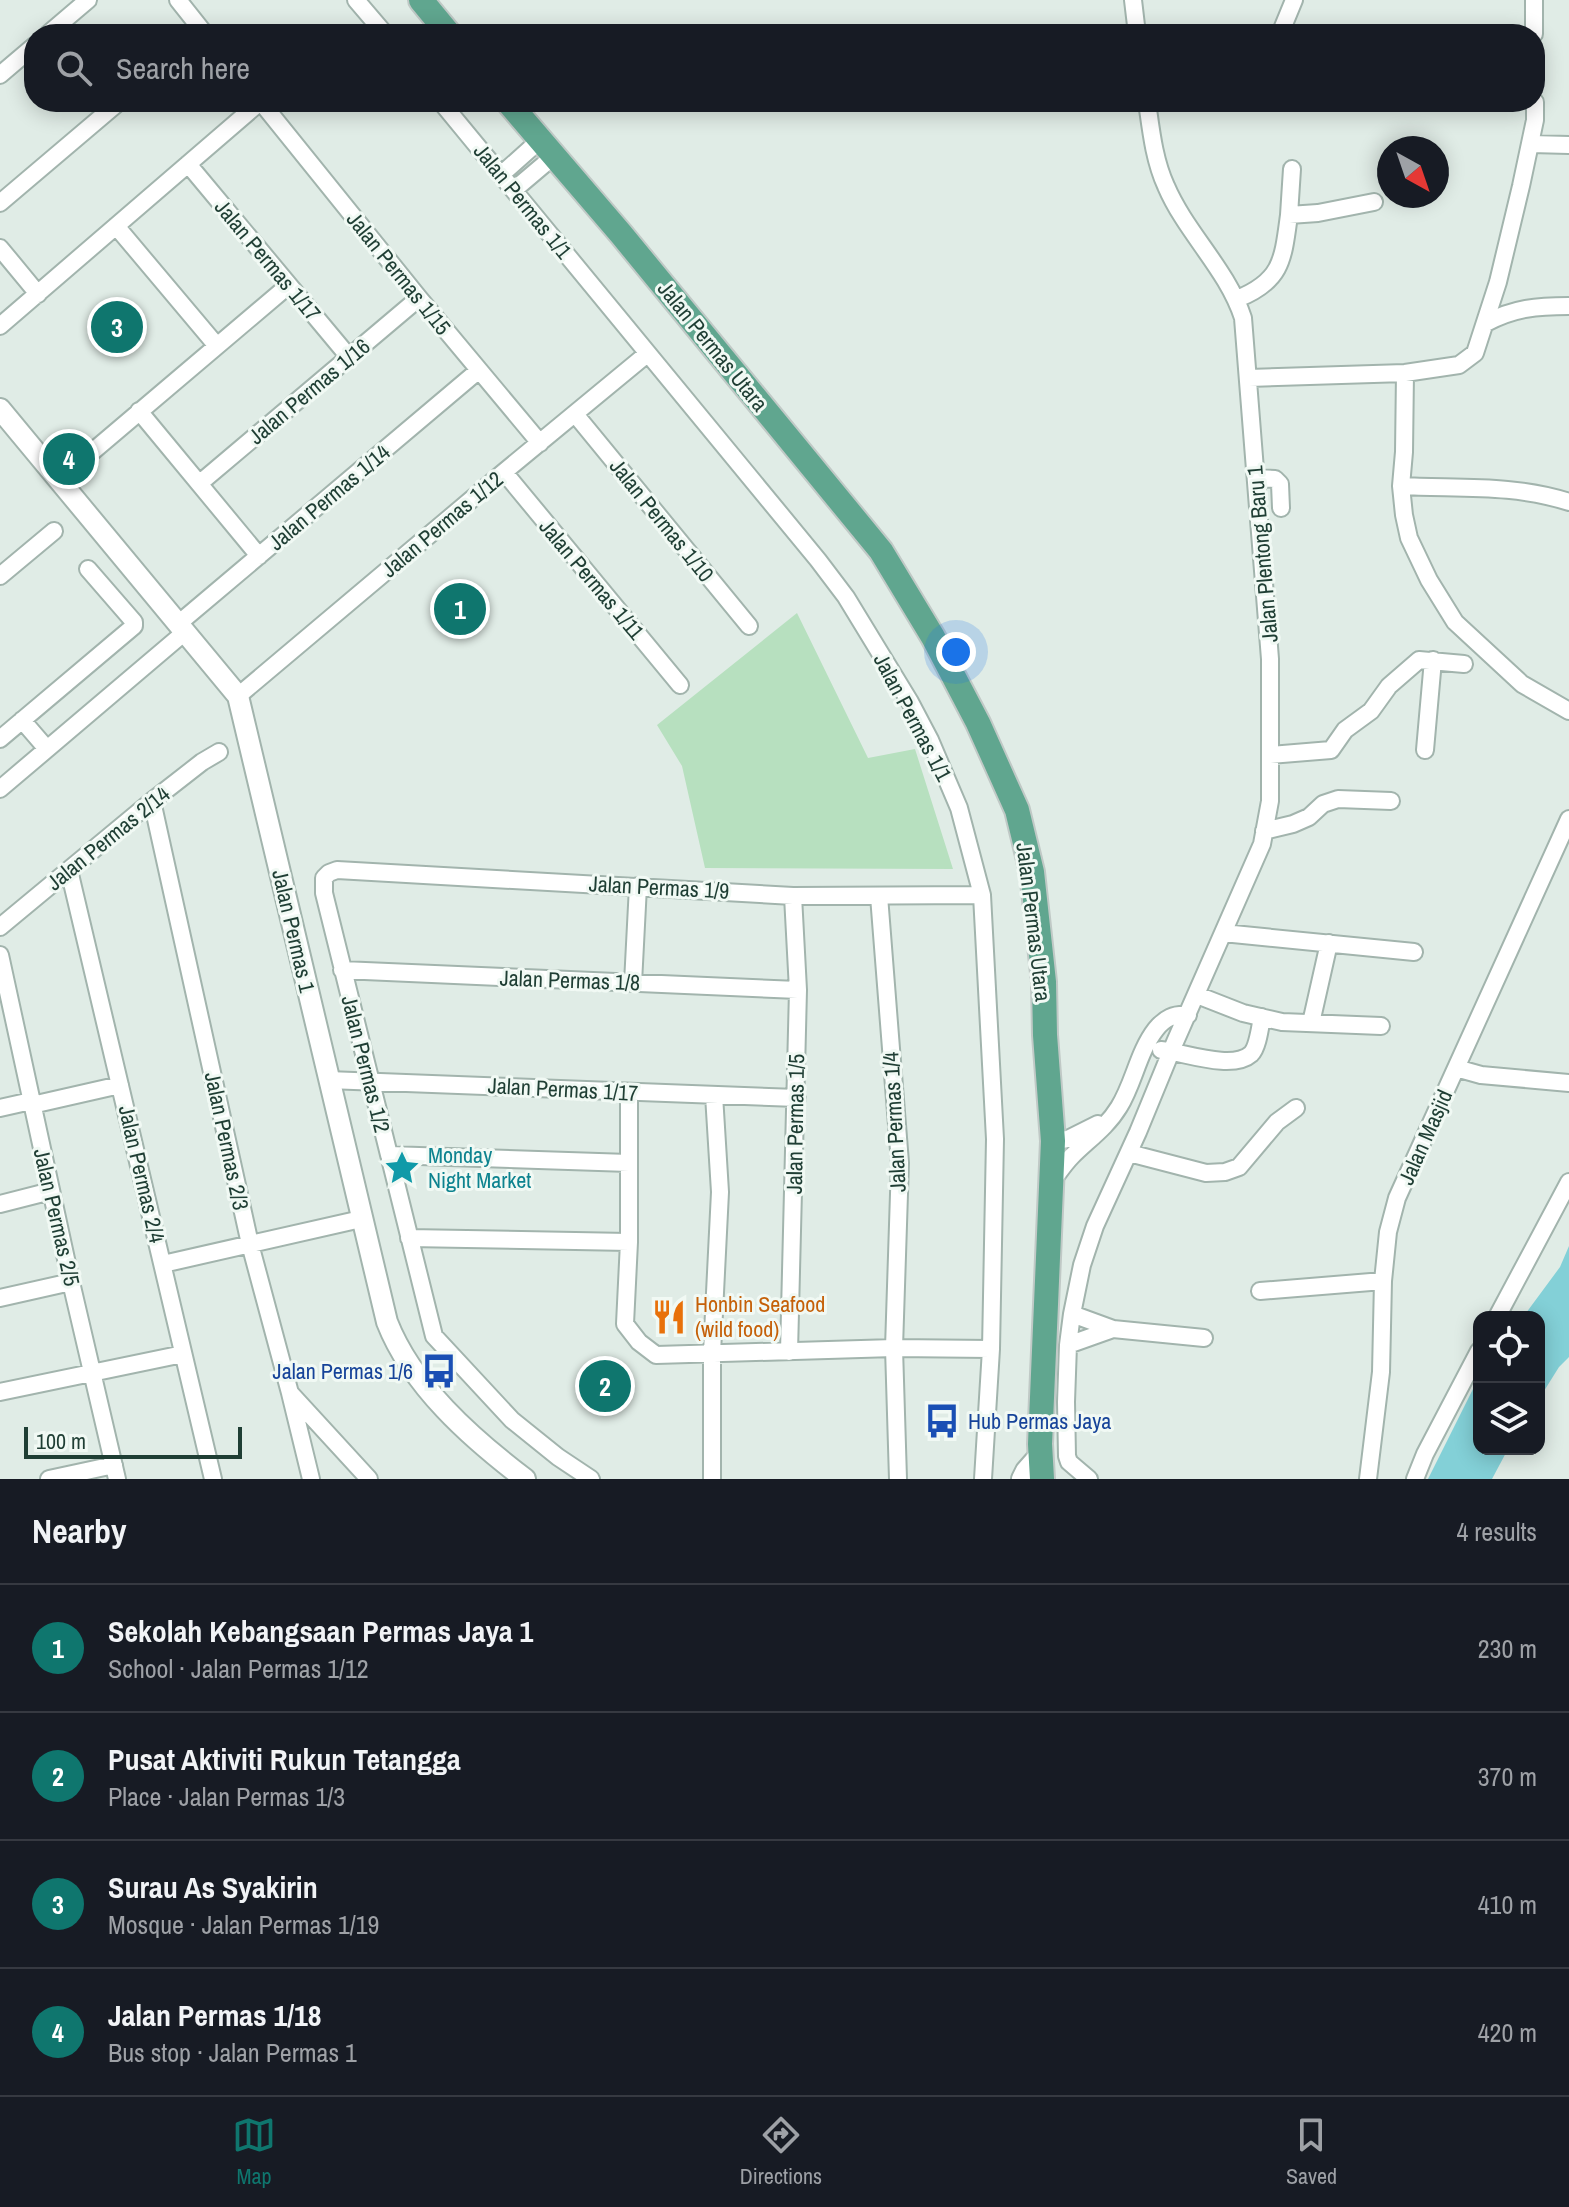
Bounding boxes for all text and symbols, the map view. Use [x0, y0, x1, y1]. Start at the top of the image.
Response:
search box [24, 24, 1545, 112]
icon: search [52, 46, 96, 90]
text: Search here [116, 48, 250, 88]
north arrow [1377, 136, 1449, 208]
street label: Jalan Permas 1/1 [467, 137, 579, 265]
street label: Jalan Permas 1/17 [208, 193, 328, 327]
street label: Jalan Permas 1/15 [340, 205, 458, 341]
street label: Jalan Permas Utara [651, 275, 775, 417]
pin: 3 [91, 297, 143, 357]
street label: Jalan Permas 1/16 [242, 331, 376, 451]
pin: 4 [43, 429, 95, 489]
street label: Jalan Permas 1/14 [262, 437, 396, 557]
street label: Jalan Permas 1/10 [603, 452, 721, 588]
street label: Jalan Permas 1/12 [375, 464, 509, 584]
street label: Jalan Plentong Baru 1 [1239, 464, 1285, 644]
street label: Jalan Permas 1/11 [533, 512, 651, 646]
pin: 1 [434, 579, 486, 639]
your location [936, 632, 976, 672]
street label: Jalan Permas 1/1 [867, 648, 959, 786]
street label: Jalan Permas 2/14 [40, 779, 176, 897]
street label: Jalan Permas Utara [1009, 841, 1059, 1003]
street label: Jalan Permas 1 [265, 867, 323, 995]
street label: Jalan Permas 1/9 [588, 868, 730, 906]
street label: Jalan Permas 1/8 [499, 963, 641, 997]
street label: Jalan Permas 1/2 [334, 992, 398, 1136]
street label: Jalan Permas 1/4 [875, 1051, 913, 1193]
street label: Jalan Permas 1/5 [779, 1054, 811, 1194]
street label: Jalan Permas 2/3 [198, 1069, 256, 1213]
street label: Jalan Permas 1/17 [487, 1070, 639, 1108]
street label: Jalan Masjid [1391, 1085, 1459, 1189]
street label: Jalan Permas 2/4 [112, 1102, 172, 1246]
place label: Monday Night Market [428, 1140, 531, 1195]
street label: Jalan Permas 2/5 [27, 1145, 87, 1289]
place icon: Monday Night Market [383, 1149, 421, 1187]
place label: Honbin Seafood (wild food) [695, 1289, 825, 1344]
restaurant icon: Honbin Seafood (wild food) [650, 1298, 688, 1336]
map controls [1473, 1311, 1545, 1455]
button: locate [1473, 1311, 1545, 1383]
bus stop icon: Jalan Permas 1/6 [420, 1352, 458, 1390]
place label: Jalan Permas 1/6 [273, 1356, 413, 1386]
pin: 2 [579, 1356, 631, 1416]
button: layers [1473, 1383, 1545, 1455]
bus stop icon: Hub Permas Jaya [923, 1402, 961, 1440]
place label: Hub Permas Jaya [968, 1406, 1111, 1436]
scale bar [24, 1423, 242, 1459]
text: 100 m [36, 1426, 86, 1456]
text: Nearby [32, 1508, 127, 1554]
text: 4 results [1456, 1514, 1537, 1549]
text: Sekolah Kebangsaan Permas Jaya 1 [108, 1611, 533, 1651]
text: 1 [52, 1631, 64, 1666]
text: 230 m [1478, 1631, 1537, 1666]
text: School · Jalan Permas 1/12 [108, 1651, 369, 1686]
text: Pusat Aktiviti Rukun Tetangga [108, 1739, 461, 1779]
text: 2 [52, 1759, 64, 1794]
text: 370 m [1478, 1759, 1537, 1794]
text: Place · Jalan Permas 1/3 [108, 1779, 345, 1814]
text: Surau As Syakirin [108, 1867, 318, 1907]
text: 3 [52, 1887, 64, 1922]
text: 410 m [1478, 1887, 1537, 1922]
text: Mosque · Jalan Permas 1/19 [108, 1907, 379, 1942]
text: Jalan Permas 1/18 [108, 1995, 321, 2035]
text: 4 [52, 2015, 64, 2050]
text: 420 m [1478, 2015, 1537, 2050]
text: Bus stop · Jalan Permas 1 [108, 2035, 357, 2070]
tab: Map [232, 2113, 276, 2191]
tab: Directions [740, 2113, 822, 2191]
tab: Saved [1286, 2113, 1337, 2191]

